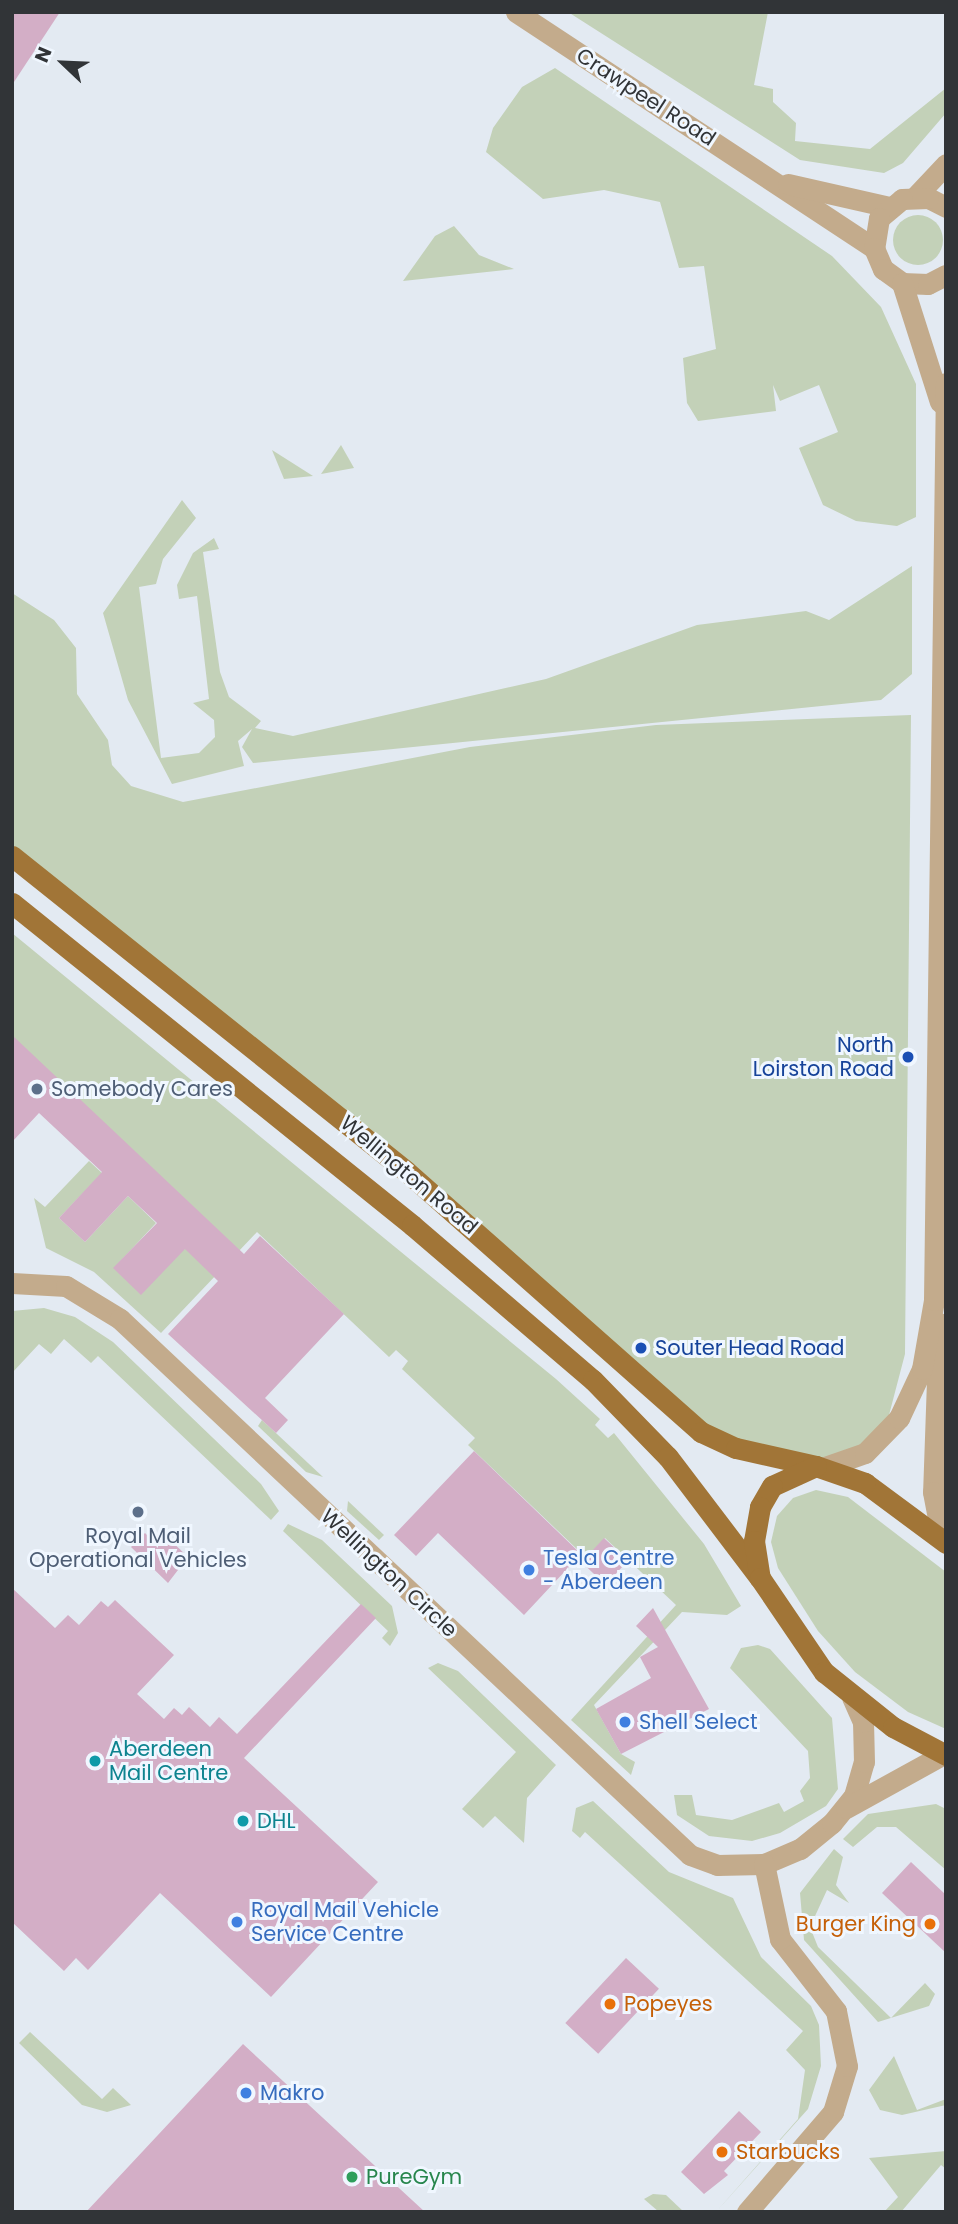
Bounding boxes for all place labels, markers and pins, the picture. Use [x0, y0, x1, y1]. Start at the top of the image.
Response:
place label: North Loirston Road [753, 1032, 894, 1082]
marker: North Loirston Road [900, 1049, 916, 1065]
place label: Somebody Cares [51, 1076, 233, 1102]
marker: Somebody Cares [29, 1081, 45, 1097]
place label: Souter Head Road [655, 1335, 844, 1361]
marker: Souter Head Road [633, 1340, 649, 1356]
marker: Royal Mail Operational Vehicles [130, 1504, 146, 1520]
place label: Royal Mail Operational Vehicles [29, 1523, 247, 1573]
place label: Tesla Centre - Aberdeen [543, 1545, 674, 1595]
marker: Tesla Centre - Aberdeen [521, 1562, 537, 1578]
place label: Shell Select [639, 1709, 758, 1735]
marker: Shell Select [617, 1714, 633, 1730]
place label: Aberdeen Mail Centre [109, 1736, 228, 1786]
marker: Aberdeen Mail Centre [87, 1753, 103, 1769]
place label: DHL [257, 1808, 295, 1834]
marker: DHL [235, 1813, 251, 1829]
place label: Royal Mail Vehicle Service Centre [251, 1897, 439, 1947]
place label: Burger King [796, 1911, 916, 1937]
marker: Royal Mail Vehicle Service Centre [229, 1914, 245, 1930]
marker: Burger King [922, 1916, 938, 1932]
place label: Popeyes [624, 1991, 713, 2017]
marker: Popeyes [602, 1996, 618, 2012]
place label: Makro [260, 2080, 324, 2106]
marker: Makro [238, 2085, 254, 2101]
place label: Starbucks [736, 2139, 840, 2165]
marker: Starbucks [714, 2144, 730, 2160]
place label: PureGym [366, 2164, 462, 2190]
marker: PureGym [344, 2169, 360, 2185]

